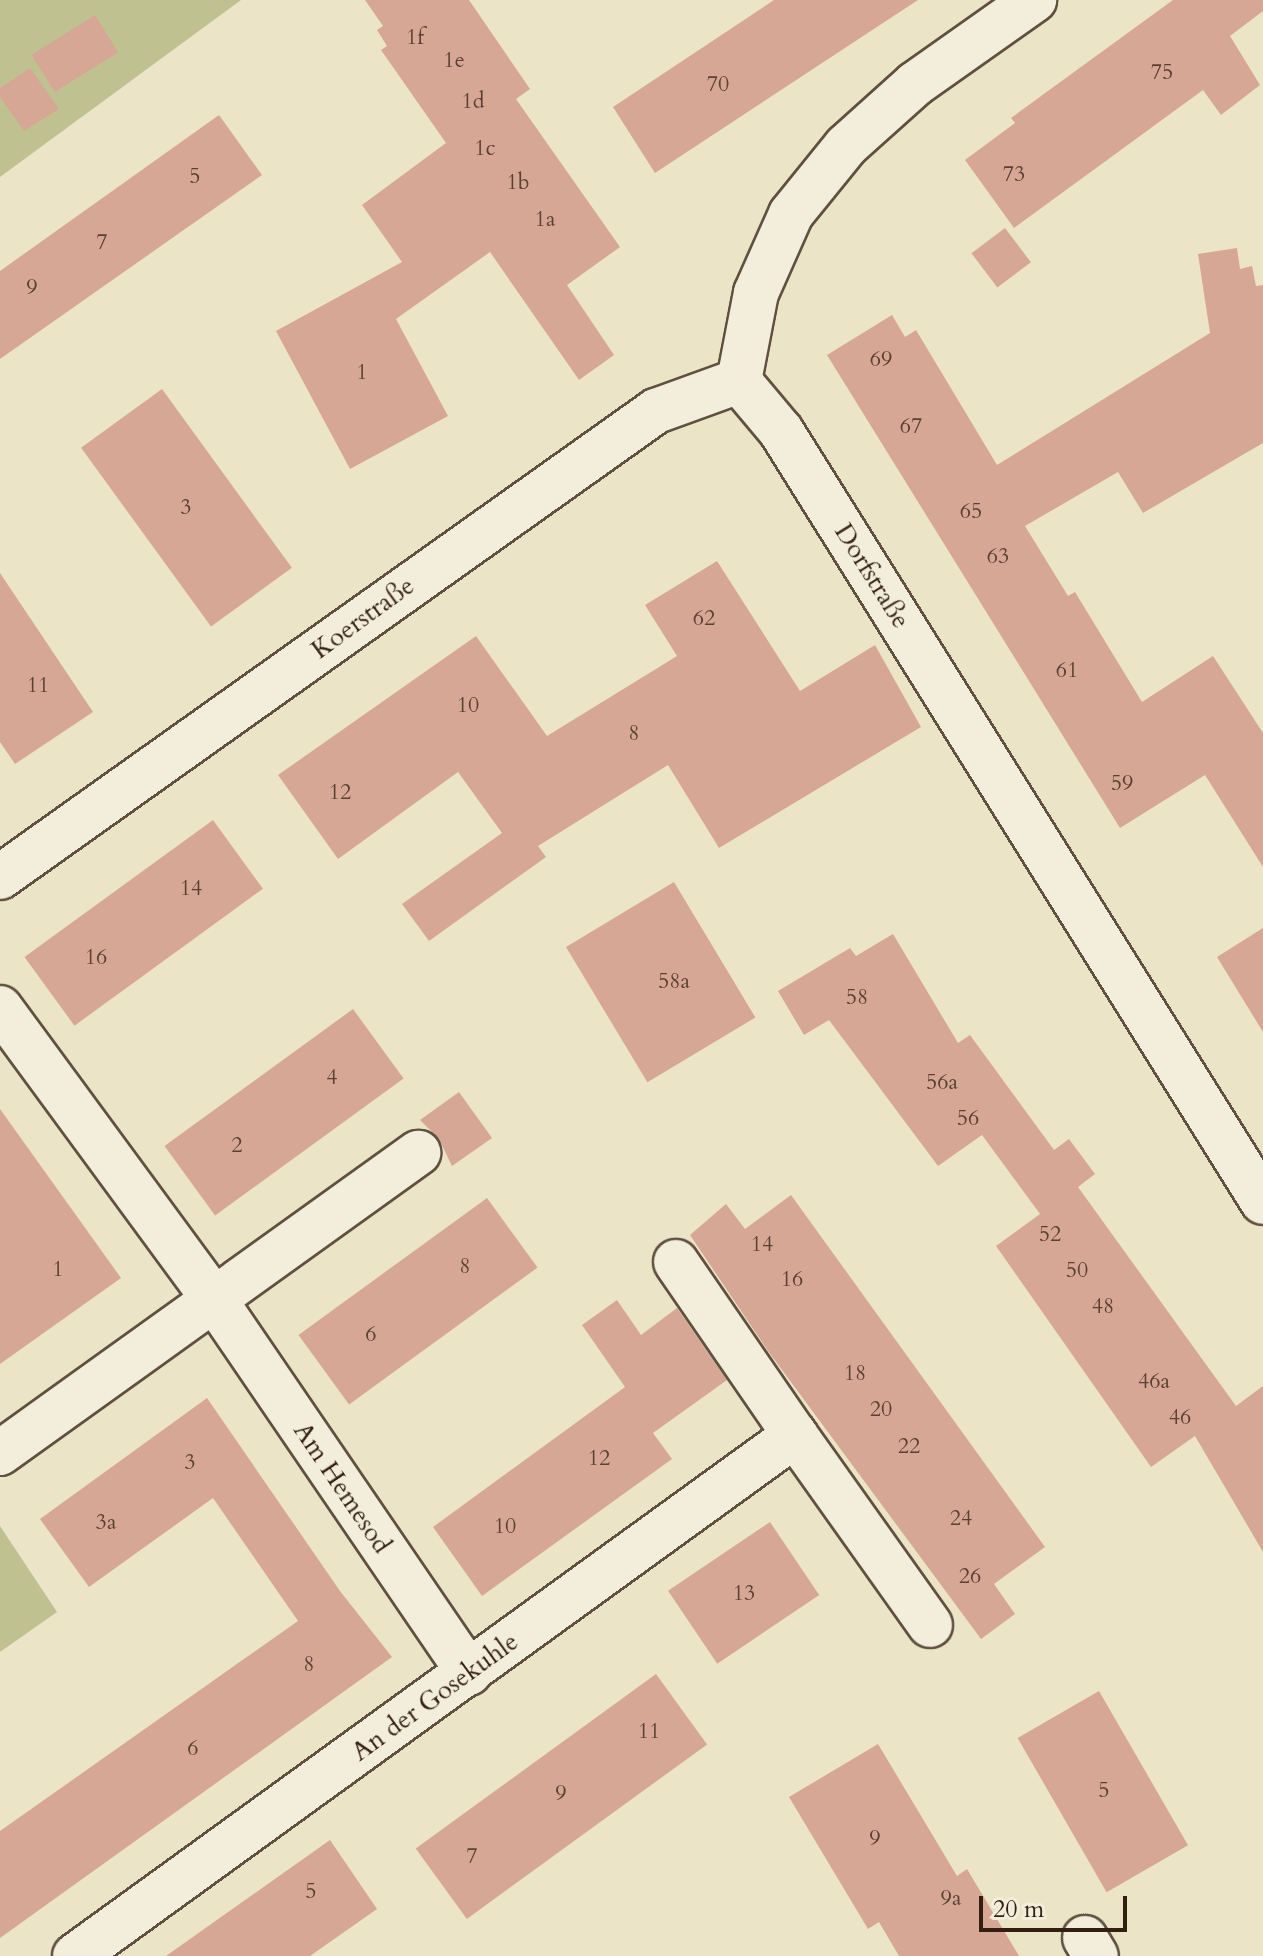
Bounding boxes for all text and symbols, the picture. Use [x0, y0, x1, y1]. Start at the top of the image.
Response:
house number: 1f [406, 25, 424, 51]
house number: 1e [443, 48, 465, 74]
house number: 75 [1151, 60, 1173, 86]
house number: 70 [707, 72, 729, 98]
house number: 1d [462, 89, 484, 115]
house number: 1c [474, 136, 496, 162]
house number: 73 [1003, 162, 1025, 188]
house number: 5 [189, 164, 201, 190]
house number: 1b [506, 170, 530, 196]
house number: 1a [535, 207, 555, 233]
house number: 7 [96, 230, 108, 256]
house number: 9 [26, 275, 38, 301]
house number: 69 [870, 347, 892, 373]
house number: 1 [356, 360, 368, 386]
house number: 67 [900, 414, 922, 440]
house number: 3 [180, 495, 192, 521]
house number: 65 [960, 499, 982, 525]
street label: Dorfstraße [828, 518, 916, 634]
house number: 63 [987, 544, 1009, 570]
street label: Koerstraße [305, 570, 421, 666]
house number: 62 [693, 606, 715, 632]
house number: 61 [1056, 658, 1078, 684]
house number: 11 [27, 673, 49, 699]
house number: 10 [457, 693, 479, 719]
house number: 8 [628, 721, 640, 747]
house number: 59 [1111, 771, 1133, 797]
house number: 12 [329, 780, 351, 806]
house number: 14 [180, 876, 202, 902]
house number: 16 [85, 945, 107, 971]
house number: 58a [658, 969, 690, 995]
house number: 58 [846, 985, 868, 1011]
house number: 4 [326, 1065, 338, 1091]
house number: 56a [926, 1070, 958, 1096]
house number: 56 [957, 1106, 979, 1132]
house number: 2 [231, 1133, 243, 1159]
house number: 52 [1039, 1222, 1061, 1248]
house number: 14 [751, 1232, 773, 1258]
house number: 8 [459, 1254, 471, 1280]
house number: 1 [52, 1257, 64, 1283]
house number: 50 [1066, 1258, 1088, 1284]
house number: 16 [781, 1267, 803, 1293]
house number: 48 [1092, 1294, 1114, 1320]
house number: 6 [365, 1322, 377, 1348]
house number: 18 [844, 1361, 866, 1387]
house number: 46a [1138, 1369, 1170, 1395]
house number: 20 [870, 1397, 892, 1423]
house number: 46 [1169, 1405, 1191, 1431]
street label: Am Hemesod [287, 1417, 397, 1559]
house number: 22 [898, 1434, 920, 1460]
house number: 12 [588, 1446, 610, 1472]
house number: 3 [184, 1450, 196, 1476]
house number: 24 [950, 1506, 972, 1532]
house number: 3a [96, 1510, 116, 1536]
house number: 10 [494, 1514, 516, 1540]
house number: 26 [959, 1564, 981, 1590]
house number: 13 [733, 1581, 755, 1607]
street label: An der Gosekuhle [346, 1626, 524, 1768]
house number: 8 [303, 1652, 315, 1678]
house number: 11 [638, 1719, 660, 1745]
house number: 6 [187, 1736, 199, 1762]
house number: 5 [1098, 1778, 1110, 1804]
house number: 9 [555, 1781, 567, 1807]
house number: 9 [869, 1826, 881, 1852]
house number: 7 [466, 1844, 478, 1870]
house number: 5 [305, 1879, 317, 1905]
scale bar [983, 1880, 1131, 1930]
house number: 9a [941, 1886, 961, 1912]
text: 20 m [993, 1893, 1044, 1926]

